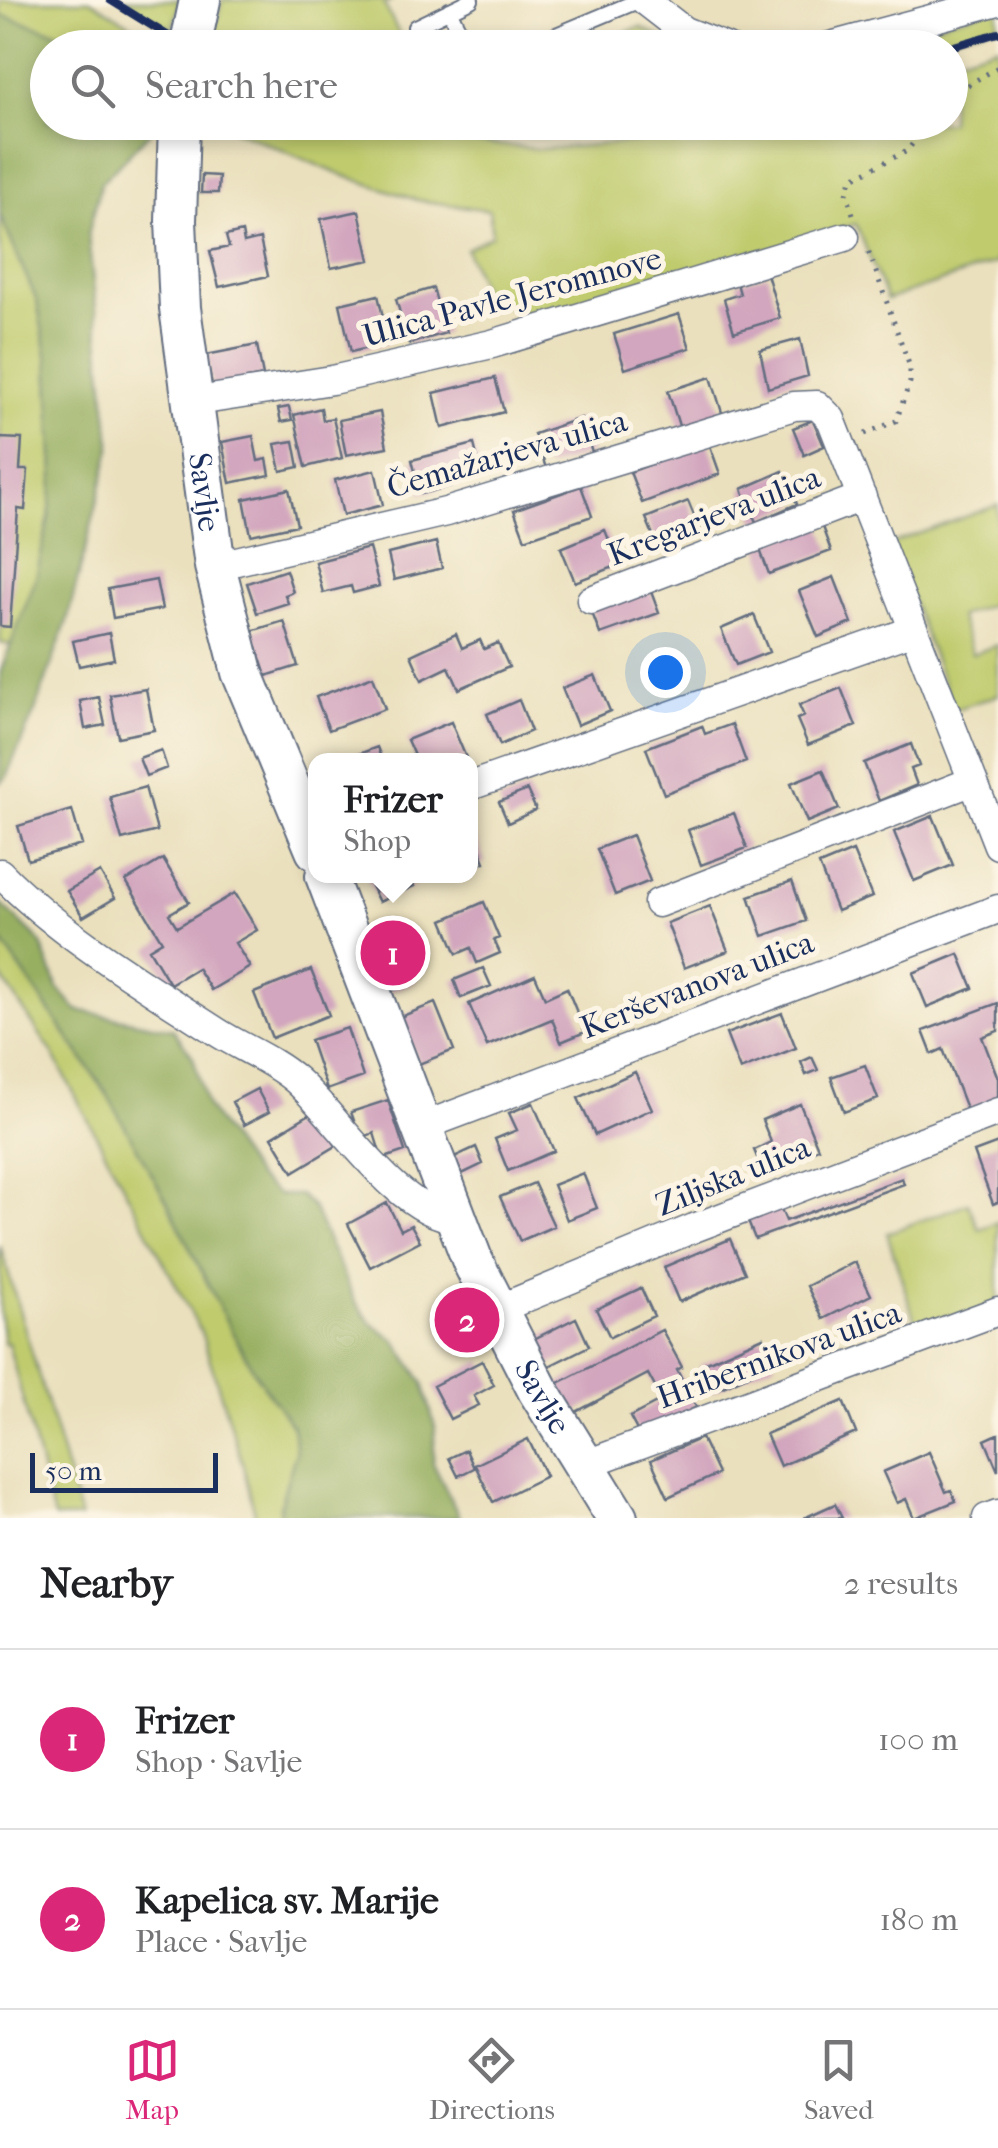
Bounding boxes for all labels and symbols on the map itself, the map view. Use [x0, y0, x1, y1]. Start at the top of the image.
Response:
street label: Ulica Pavle Jeromnove [359, 239, 666, 355]
street label: Čemažarjeva ulica [383, 402, 632, 506]
street label: Savlje [181, 450, 229, 534]
street label: Kregarjeva ulica [603, 458, 827, 574]
your location [640, 647, 691, 698]
pin: 1 [360, 916, 426, 990]
street label: Kerševanova ulica [575, 923, 820, 1046]
street label: Ziljska ulica [650, 1128, 817, 1224]
pin: 2 [434, 1282, 500, 1358]
street label: Hribernikova ulica [652, 1293, 907, 1416]
street label: Savlje [507, 1354, 579, 1441]
scale bar [30, 1448, 218, 1492]

